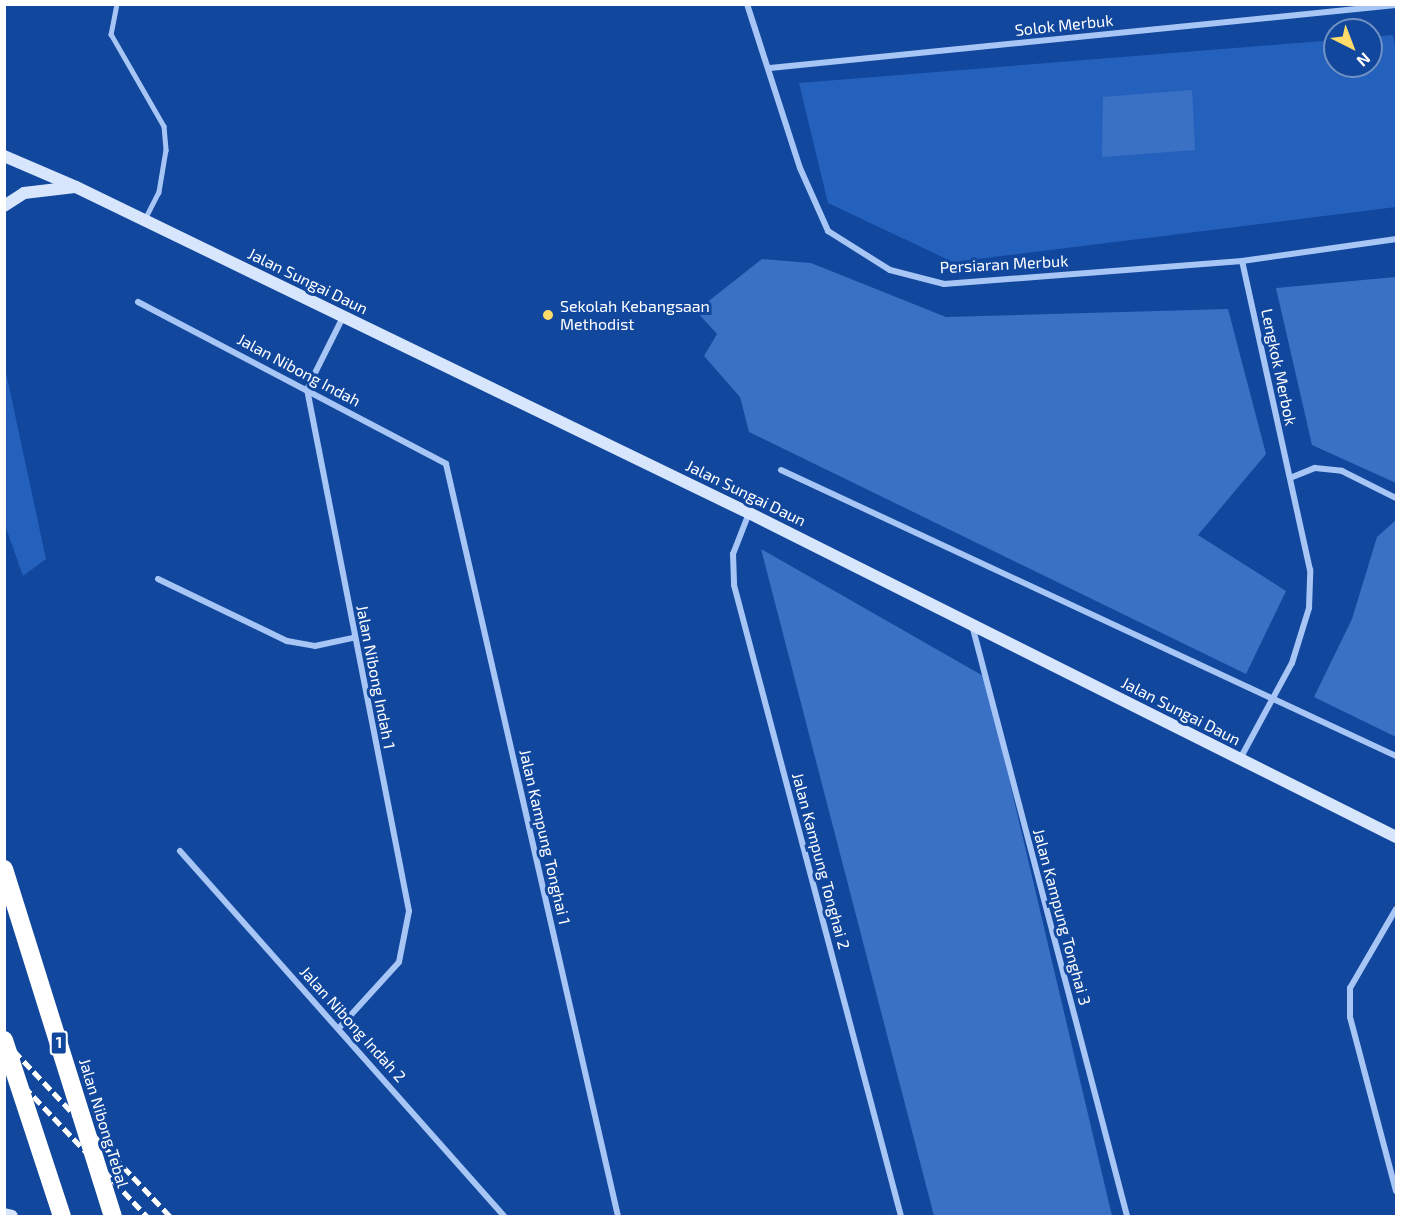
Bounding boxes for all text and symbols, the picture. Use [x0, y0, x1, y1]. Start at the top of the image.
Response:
street label: Solok Merbuk [1014, 10, 1114, 40]
north arrow [1323, 18, 1383, 78]
text: N [1353, 49, 1375, 71]
street label: Jalan Sungai Daun [245, 244, 371, 318]
street label: Persiaran Merbuk [939, 251, 1069, 277]
place label: Sekolah Kebangsaan Methodist [560, 296, 710, 334]
street label: Lengkok Merbok [1257, 307, 1301, 427]
marker: Sekolah Kebangsaan Methodist [541, 308, 555, 322]
street label: Jalan Nibong Indah [234, 329, 364, 411]
street label: Jalan Sungai Daun [683, 456, 809, 530]
street label: Jalan Nibong Indah 1 [353, 603, 399, 751]
street label: Jalan Sungai Daun [1118, 673, 1244, 749]
street label: Jalan Kampung Tonghai 1 [515, 747, 575, 927]
street label: Jalan Kampung Tonghai 2 [788, 770, 854, 952]
street label: Jalan Kampung Tonghai 3 [1029, 826, 1095, 1008]
street label: Jalan Nibong Indah 2 [296, 962, 410, 1086]
road number: 1 [48, 1031, 70, 1055]
street label: Jalan Nibong Tebal [75, 1056, 133, 1190]

